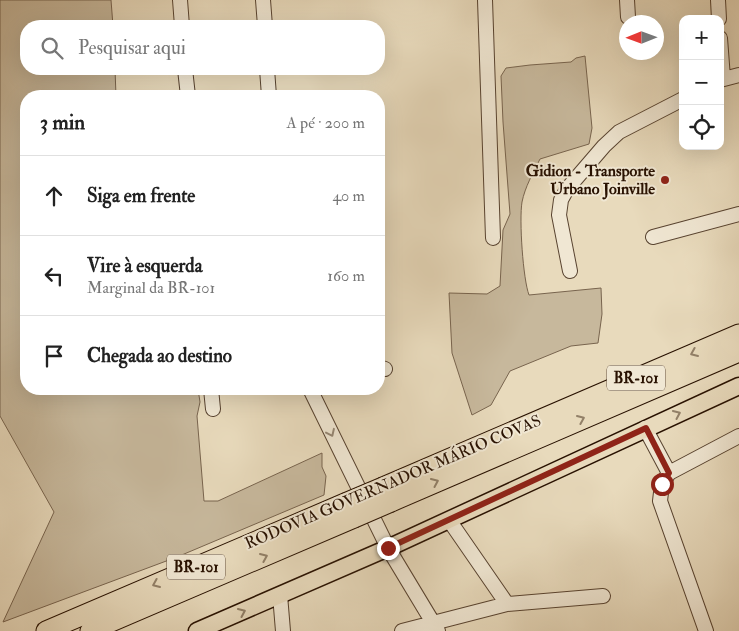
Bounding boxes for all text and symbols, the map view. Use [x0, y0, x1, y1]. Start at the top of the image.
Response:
north arrow [619, 15, 664, 60]
map controls [679, 15, 724, 150]
button: + [679, 15, 724, 60]
search box [20, 20, 385, 75]
icon: search [38, 34, 66, 62]
text: Pesquisar aqui [78, 36, 186, 60]
button: − [679, 60, 724, 105]
button: locate [679, 105, 724, 150]
text: 3 min [40, 109, 85, 136]
text: A pé · 200 m [287, 113, 365, 133]
place label: Gidion - Transporte Urbano Joinville [526, 161, 655, 200]
marker: Gidion - Transporte Urbano Joinville [659, 174, 671, 186]
icon: ahead [40, 182, 68, 210]
text: Siga em frente [87, 184, 195, 208]
text: 40 m [332, 186, 365, 206]
text: Vire à esquerda [87, 254, 202, 278]
icon: left [40, 262, 68, 290]
text: 160 m [327, 266, 365, 286]
text: Marginal da BR-101 [87, 278, 215, 298]
icon: arrive [40, 342, 68, 370]
text: Chegada ao destino [87, 344, 232, 368]
one-way arrow [690, 347, 699, 358]
road number: BR-101 [607, 366, 665, 390]
street label: RODOVIA GOVERNADOR MÁRIO COVAS [242, 409, 544, 554]
one-way arrow [672, 410, 681, 421]
one-way arrow [577, 415, 585, 425]
one-way arrow [325, 428, 335, 437]
route start [651, 473, 674, 496]
one-way arrow [430, 478, 439, 489]
route end [377, 537, 400, 560]
one-way arrow [259, 552, 268, 563]
road number: BR-101 [167, 554, 225, 580]
one-way arrow [152, 578, 161, 589]
one-way arrow [237, 607, 246, 618]

